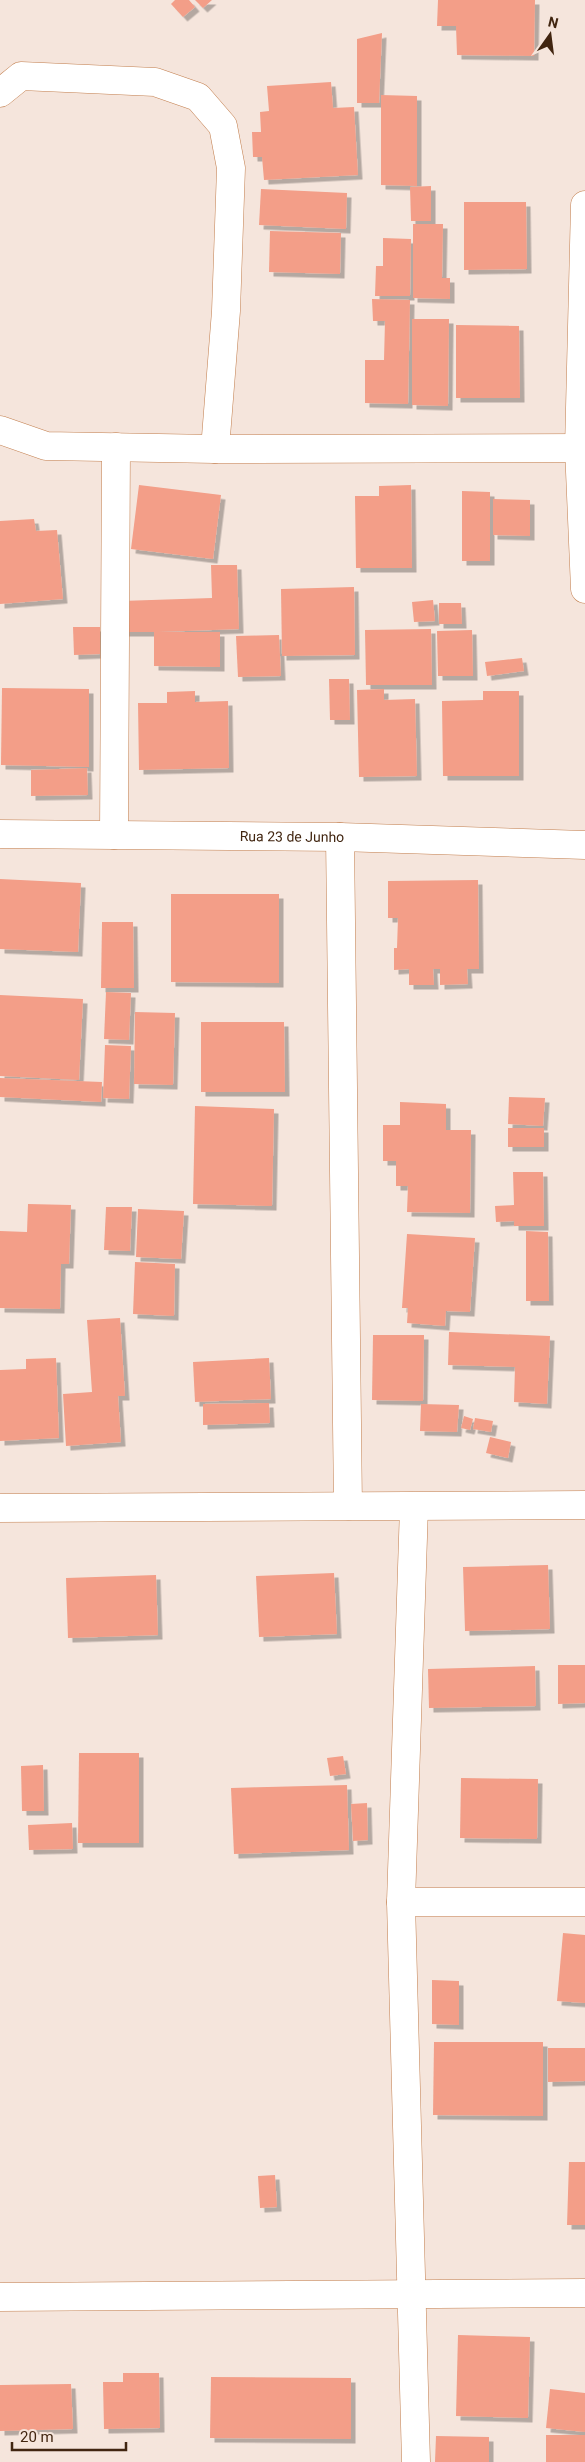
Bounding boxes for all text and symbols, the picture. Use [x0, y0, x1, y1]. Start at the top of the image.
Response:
north arrow [525, 10, 575, 60]
text: N [546, 13, 560, 31]
street label: Rua 23 de Junho [240, 828, 344, 845]
scale bar [12, 2420, 126, 2452]
text: 20 m [20, 2428, 54, 2446]

